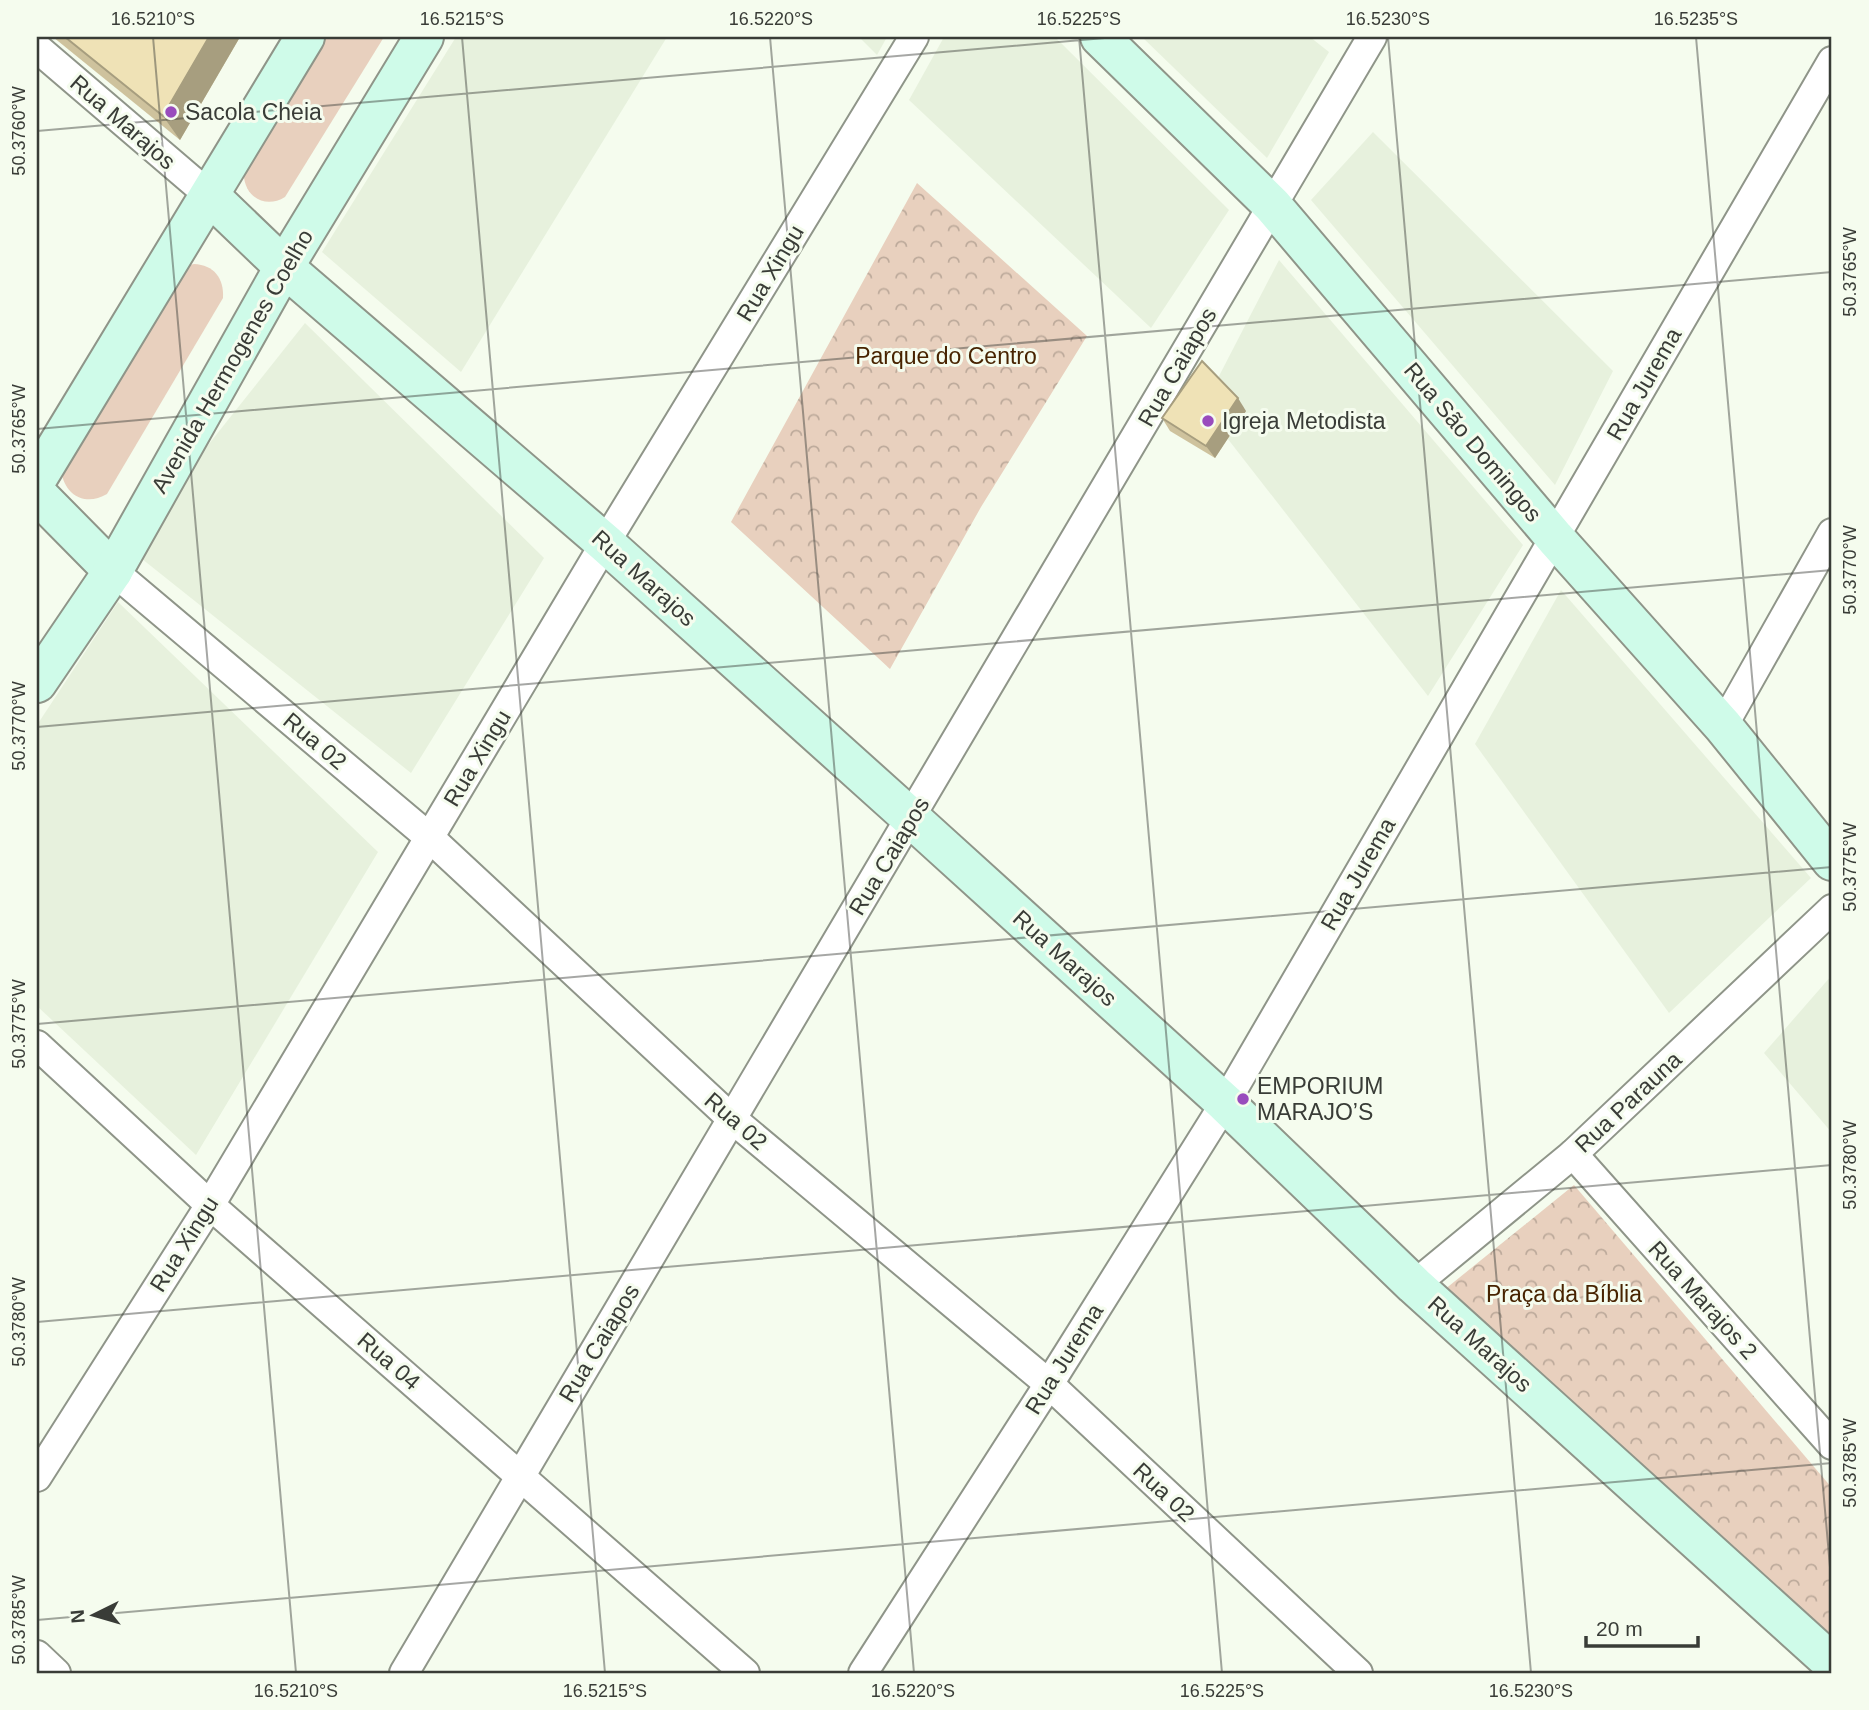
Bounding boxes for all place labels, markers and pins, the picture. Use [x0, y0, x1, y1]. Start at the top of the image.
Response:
place label: Sacola Cheia [185, 99, 322, 125]
marker: Sacola Cheia [163, 104, 179, 120]
place label: Igreja Metodista [1222, 408, 1386, 434]
marker: Igreja Metodista [1200, 413, 1216, 429]
place label: EMPORIUM MARAJO’S [1257, 1073, 1384, 1125]
marker: EMPORIUM MARAJO’S [1235, 1091, 1251, 1107]

